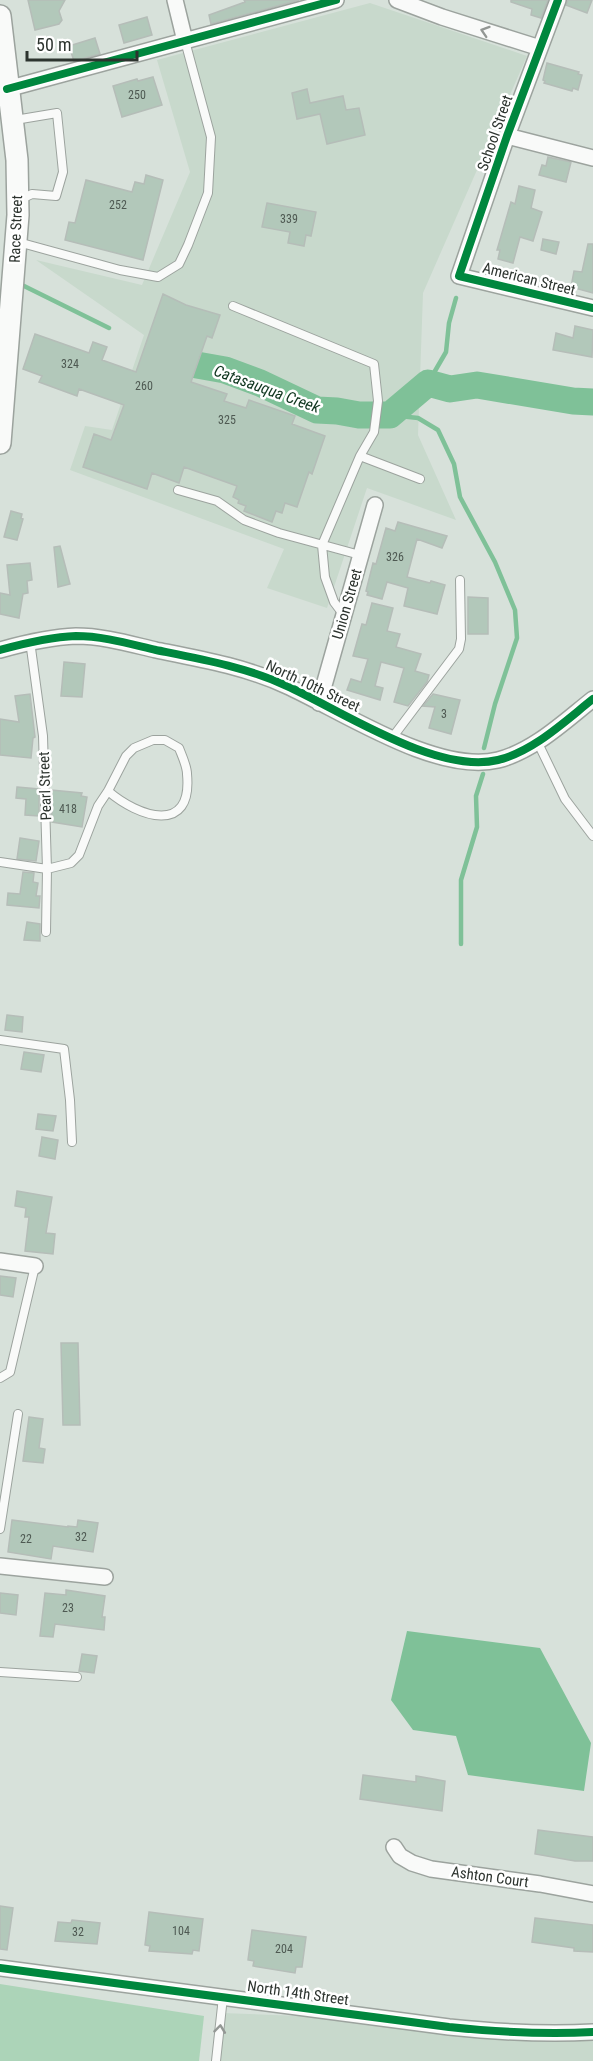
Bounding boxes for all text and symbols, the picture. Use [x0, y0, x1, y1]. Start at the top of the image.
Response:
scale bar [27, 24, 136, 62]
one-way arrow [480, 25, 491, 38]
text: 50 m [36, 34, 71, 55]
house number: 250 [128, 88, 146, 102]
street label: School Street [474, 93, 516, 173]
street label: Race Street [6, 195, 26, 263]
house number: 252 [109, 198, 127, 212]
house number: 339 [280, 212, 298, 226]
street label: American Street [481, 259, 577, 299]
house number: 324 [61, 357, 79, 371]
water label: Catasauqua Creek [211, 361, 324, 417]
house number: 260 [135, 379, 153, 393]
house number: 325 [218, 413, 236, 427]
house number: 326 [386, 550, 404, 564]
street label: Union Street [328, 567, 366, 641]
street label: North 10th Street [263, 656, 363, 716]
house number: 3 [441, 707, 447, 721]
street label: Pearl Street [35, 751, 55, 821]
house number: 418 [59, 802, 77, 816]
house number: 32 [75, 1530, 87, 1544]
house number: 22 [20, 1532, 32, 1546]
house number: 23 [62, 1601, 74, 1615]
street label: Ashton Court [450, 1863, 530, 1891]
house number: 104 [172, 1924, 190, 1938]
house number: 32 [72, 1925, 84, 1939]
house number: 204 [275, 1942, 293, 1956]
street label: North 14th Street [246, 1977, 350, 2009]
one-way arrow [213, 2024, 225, 2034]

